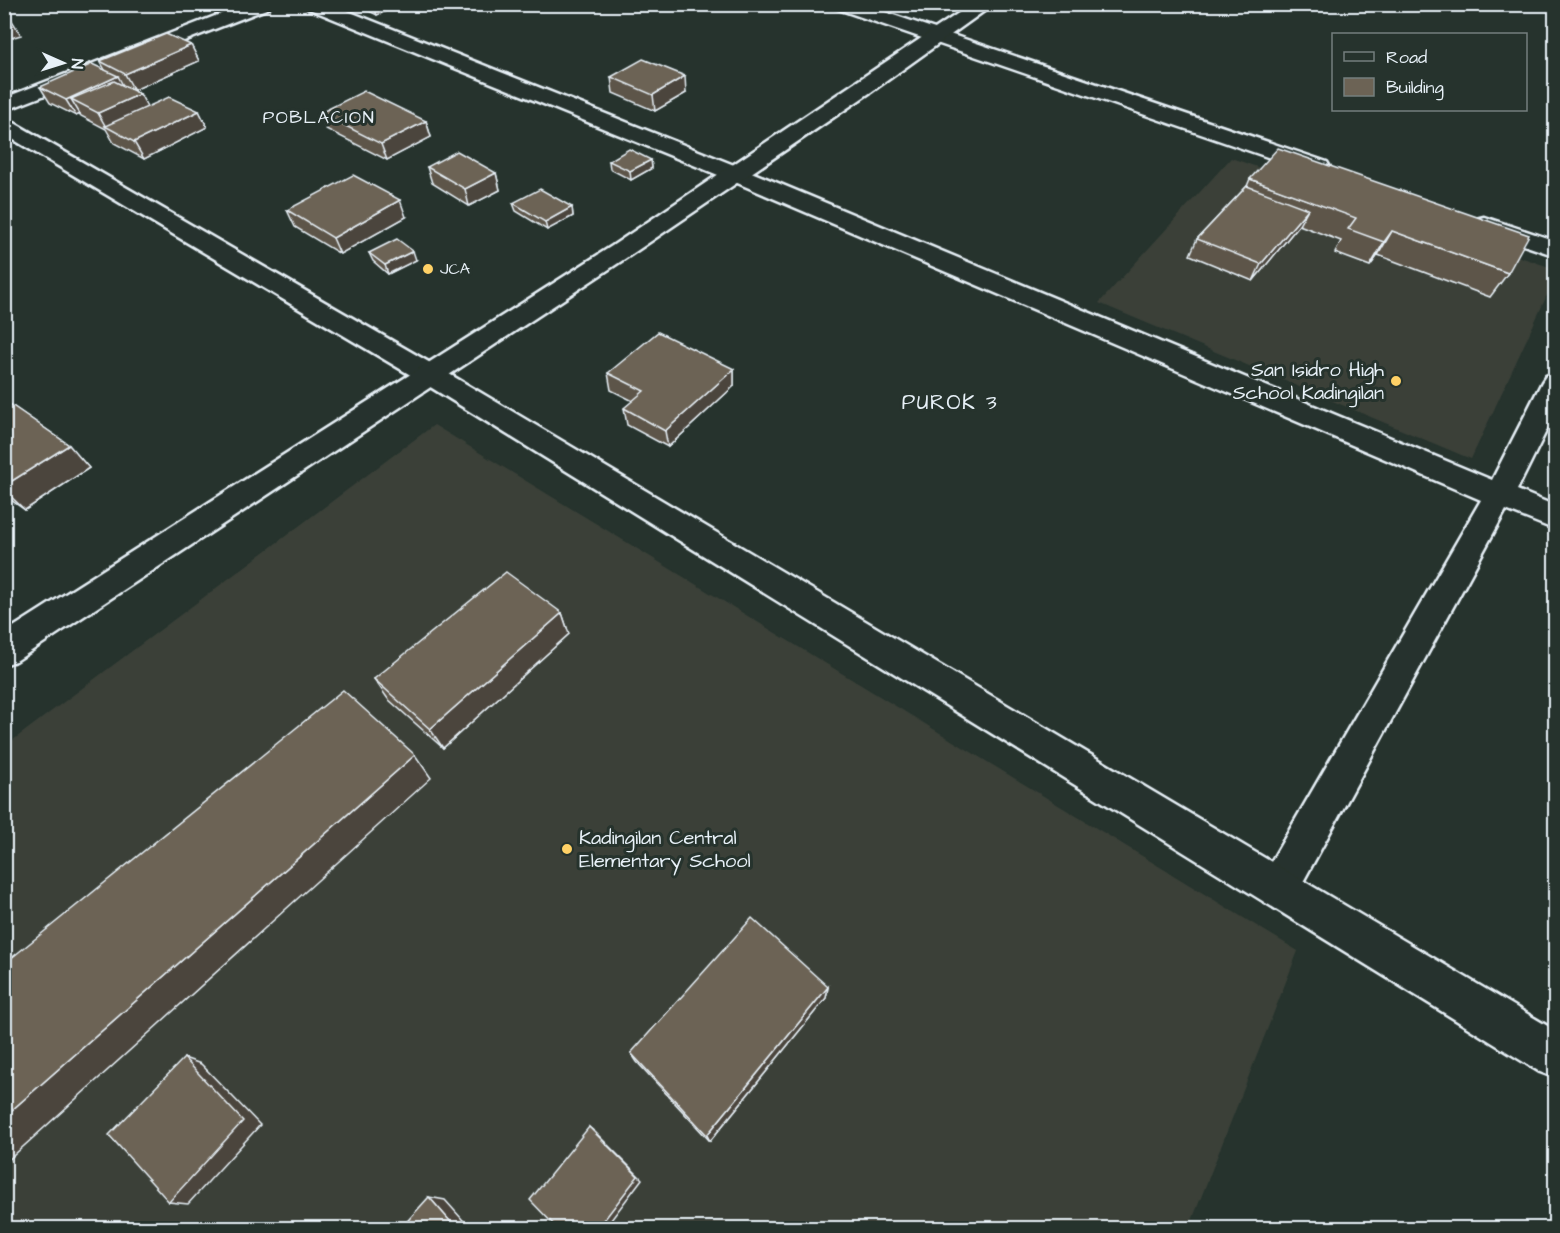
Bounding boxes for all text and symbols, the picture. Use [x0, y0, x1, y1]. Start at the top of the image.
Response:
north arrow [33, 33, 93, 93]
legend [1332, 33, 1527, 111]
text: Road [1386, 45, 1427, 70]
text: N [66, 58, 88, 69]
text: Building [1386, 75, 1444, 101]
district label: POBLACION [263, 105, 375, 130]
place label: JCA [440, 258, 470, 280]
marker: JCA [421, 262, 435, 276]
place label: San Isidro High School Kadingilan [1233, 356, 1384, 408]
marker: San Isidro High School Kadingilan [1389, 374, 1403, 388]
district label: PUROK 3 [902, 388, 998, 417]
place label: Kadingilan Central Elementary School [579, 824, 751, 876]
marker: Kadingilan Central Elementary School [560, 842, 574, 856]

